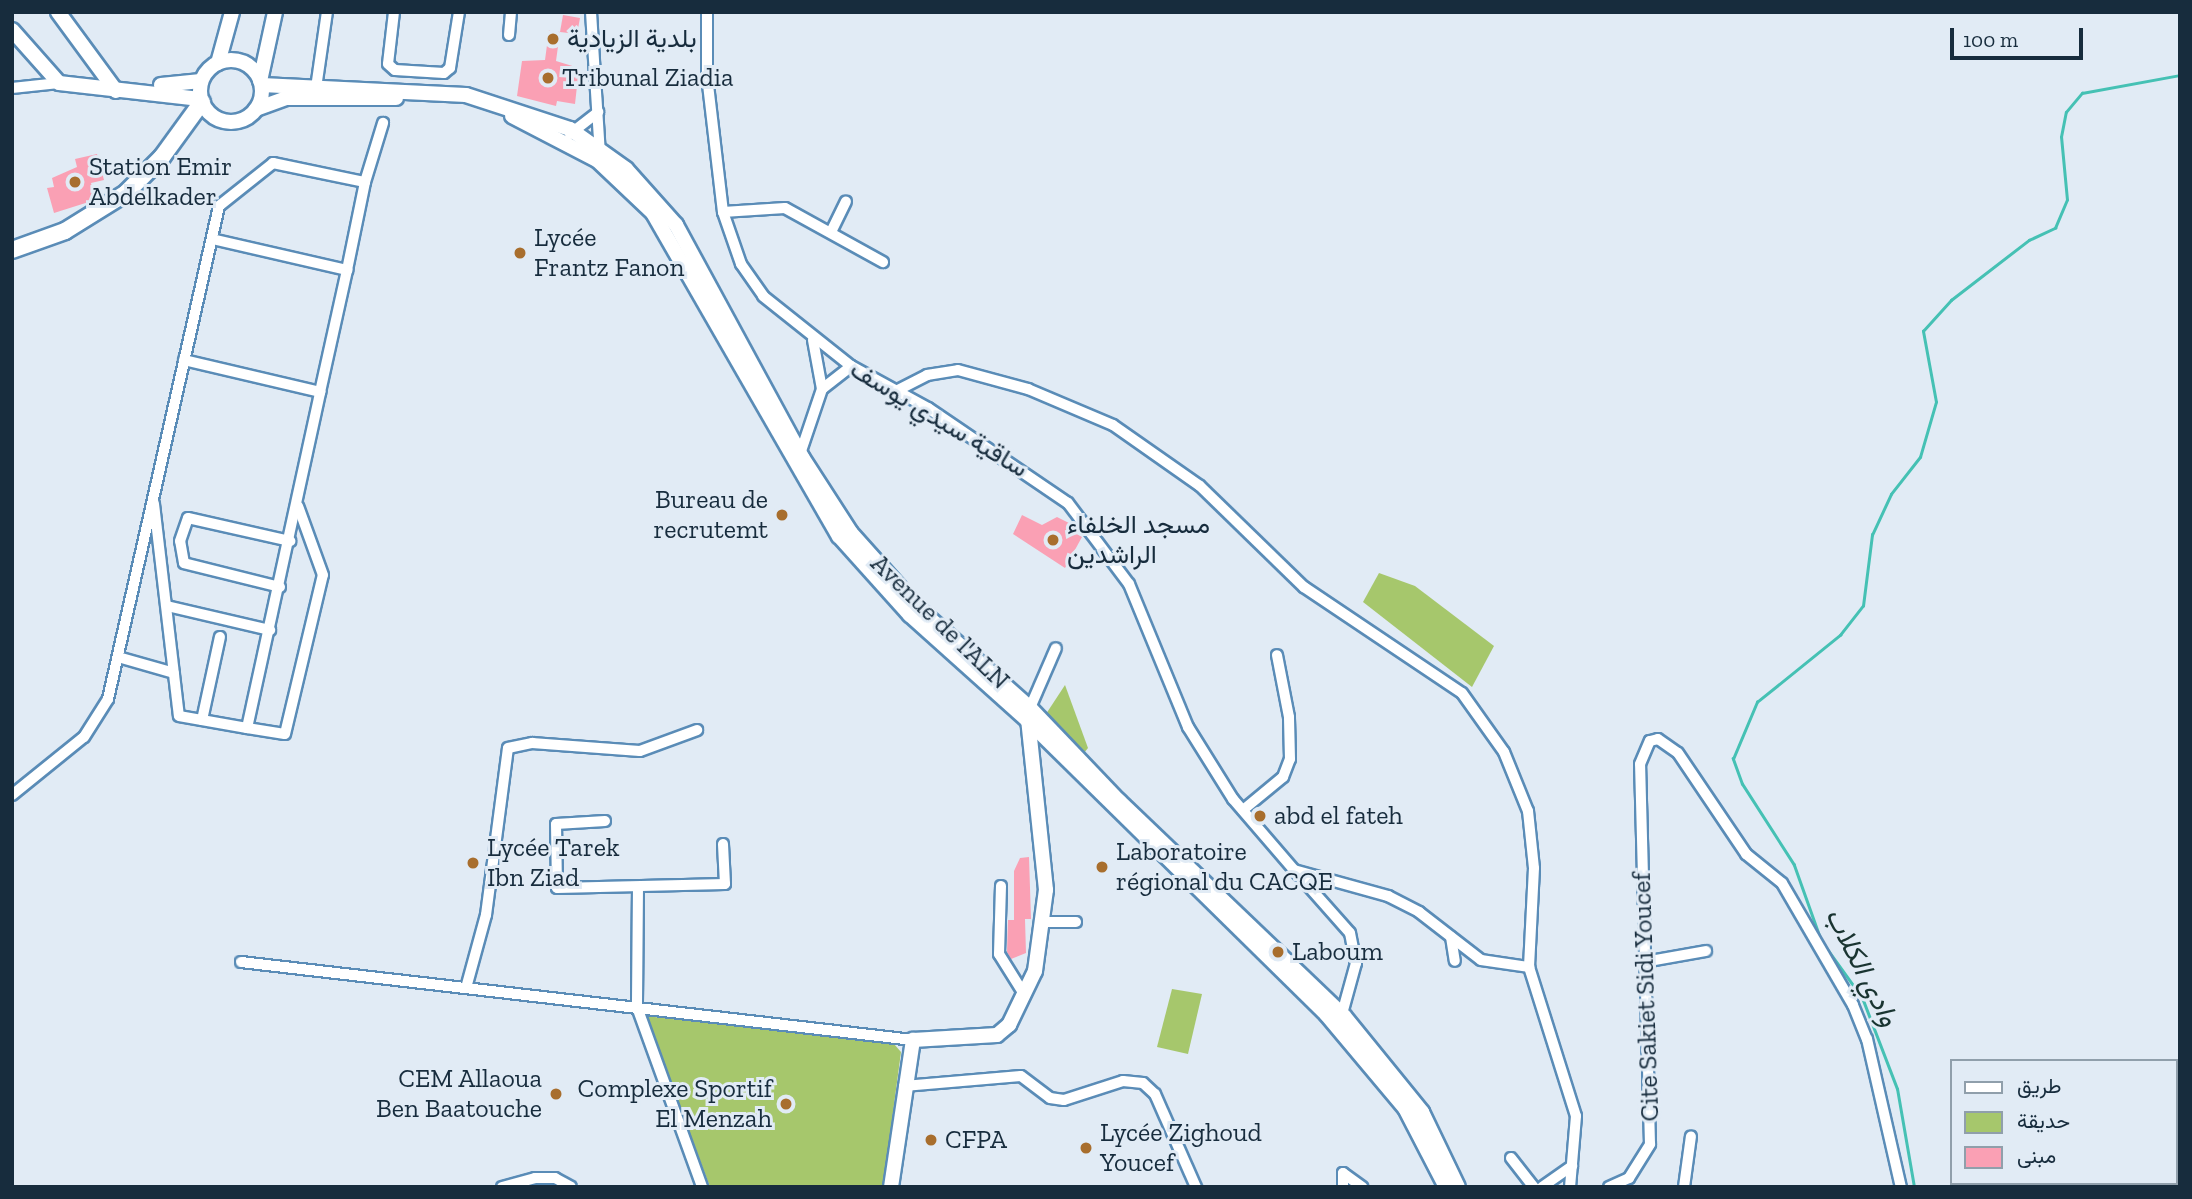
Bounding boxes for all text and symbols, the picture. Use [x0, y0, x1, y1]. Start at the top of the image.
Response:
scale bar [1954, 14, 2087, 58]
place label: بلدية الزيادية [567, 23, 697, 55]
text: 100 m [1963, 27, 2018, 52]
marker: بلدية الزيادية [545, 31, 561, 47]
place label: Tribunal Ziadia [562, 62, 734, 94]
marker: Tribunal Ziadia [540, 70, 556, 86]
place label: Station Emir Abdelkader [89, 151, 232, 212]
marker: Station Emir Abdelkader [67, 174, 83, 190]
place label: Lycée Frantz Fanon [534, 222, 684, 284]
marker: Lycée Frantz Fanon [512, 245, 528, 261]
street label: ساقية سيدي يوسف [845, 354, 1033, 484]
place label: Bureau de recrutemt [653, 484, 768, 546]
marker: Bureau de recrutemt [774, 507, 790, 523]
place label: مسجد الخلفاء الراشدين [1067, 509, 1210, 570]
marker: مسجد الخلفاء الراشدين [1045, 532, 1061, 548]
street label: Avenue de l'ALN [864, 548, 1016, 696]
place label: abd el fateh [1274, 800, 1403, 832]
marker: abd el fateh [1252, 808, 1268, 824]
place label: Lycée Tarek Ibn Ziad [487, 832, 620, 894]
place label: Laboratoire régional du CACQE [1116, 836, 1333, 898]
marker: Lycée Tarek Ibn Ziad [465, 855, 481, 871]
marker: Laboratoire régional du CACQE [1094, 859, 1110, 875]
street label: Cite Sakiet Sidi Youcef [1626, 872, 1666, 1122]
water label: وادي الكلاب [1818, 902, 1906, 1032]
place label: Laboum [1292, 936, 1383, 968]
marker: Laboum [1270, 944, 1286, 960]
legend [1951, 1059, 2178, 1185]
place label: CEM Allaoua Ben Baatouche [376, 1063, 542, 1124]
place label: Complexe Sportif El Menzah [578, 1073, 772, 1134]
text: طريق [2017, 1073, 2062, 1098]
marker: CEM Allaoua Ben Baatouche [548, 1086, 564, 1102]
marker: Complexe Sportif El Menzah [778, 1096, 794, 1112]
text: حديقة [2017, 1108, 2070, 1133]
place label: Lycée Zighoud Youcef [1100, 1117, 1262, 1178]
place label: CFPA [945, 1124, 1007, 1156]
marker: CFPA [923, 1132, 939, 1148]
marker: Lycée Zighoud Youcef [1078, 1140, 1094, 1156]
text: مبنى [2017, 1143, 2056, 1168]

